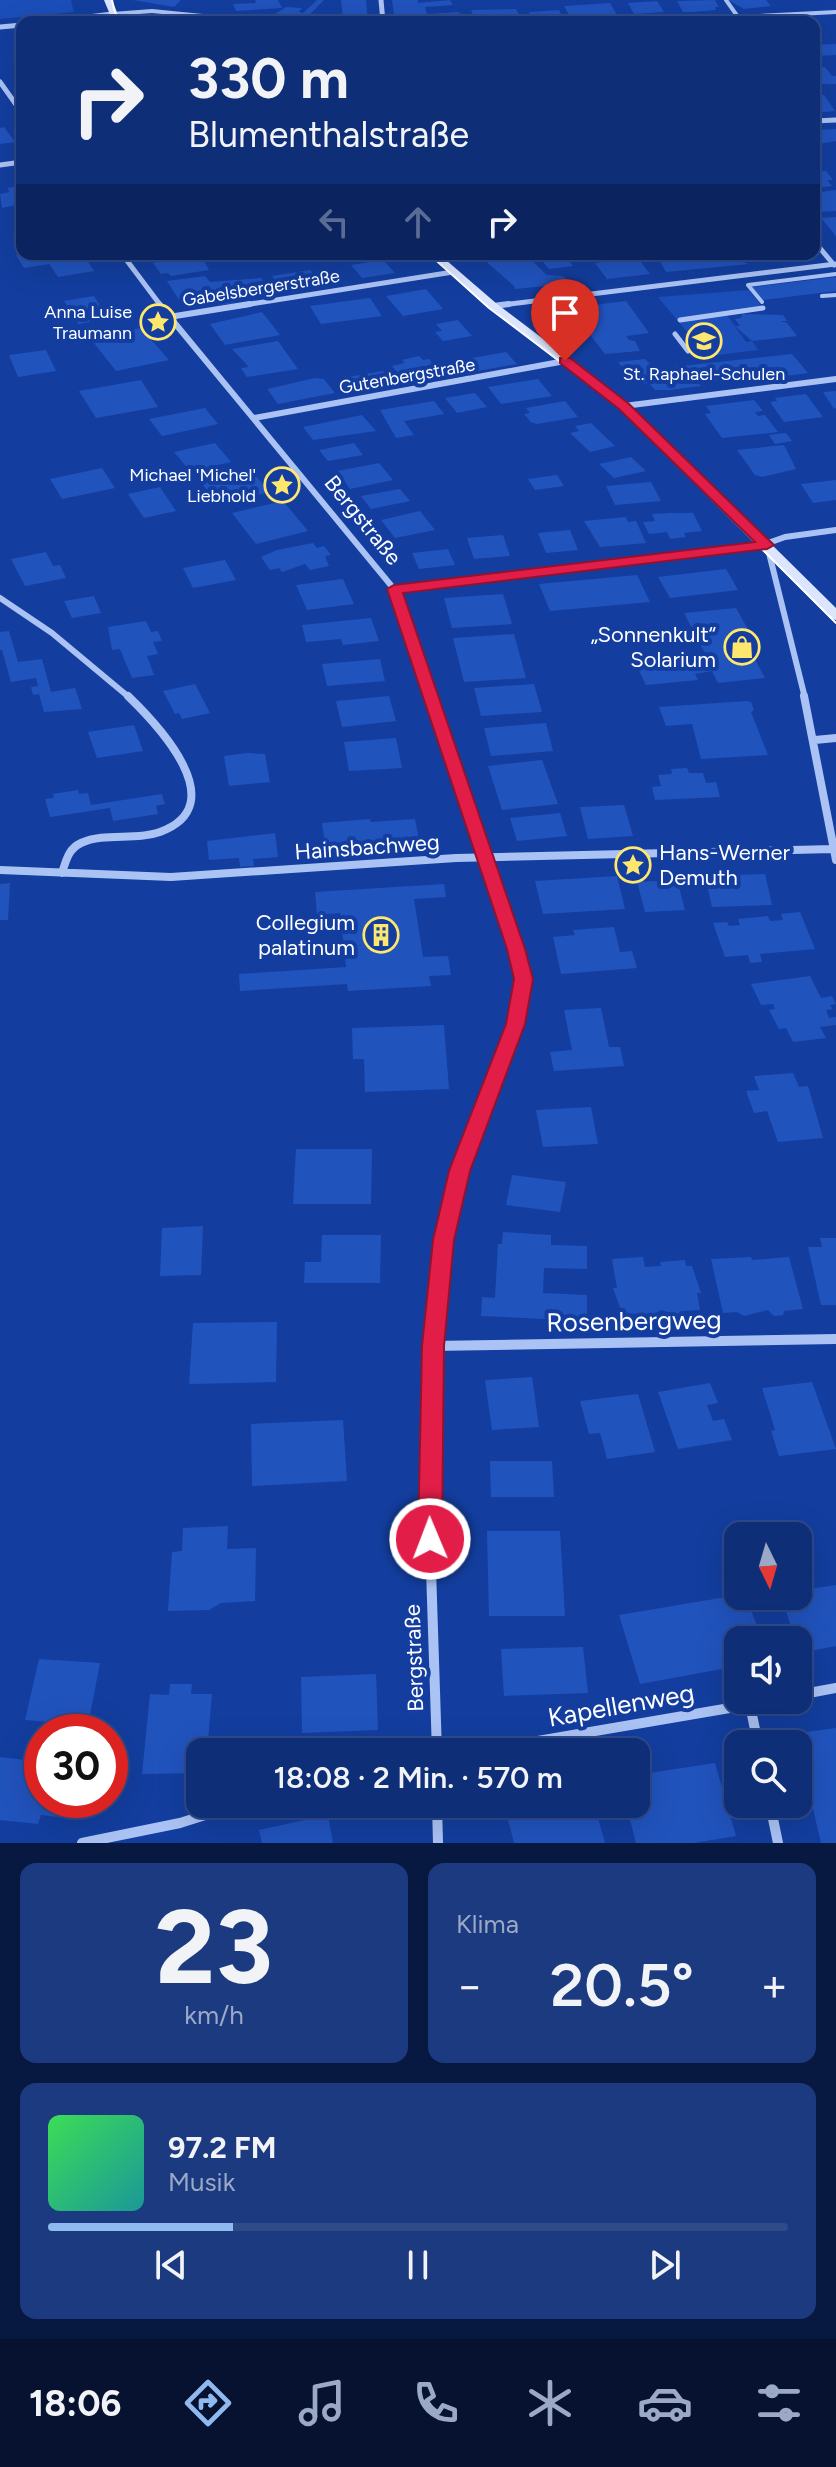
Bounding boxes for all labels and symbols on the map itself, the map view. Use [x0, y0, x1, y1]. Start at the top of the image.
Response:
street label: Gabelsbergerstraße [181, 265, 341, 311]
pin [531, 279, 599, 361]
place label: Anna Luise Traumann [44, 301, 132, 344]
place icon: Anna Luise Traumann [139, 303, 177, 341]
school or university icon: St. Raphael-Schulen [685, 322, 723, 360]
street label: Gutenbergstraße [337, 353, 477, 399]
place label: St. Raphael-Schulen [623, 363, 785, 385]
place label: Michael 'Michel' Liebhold [129, 464, 256, 507]
place icon: Michael 'Michel' Liebhold [263, 466, 301, 504]
street label: Bergstraße [319, 470, 407, 570]
place label: „Sonnenkult“ Solarium [591, 621, 716, 673]
shop icon: „Sonnenkult“ Solarium [723, 628, 761, 666]
street label: Hainsbachweg [294, 828, 440, 866]
place label: Hans-Werner Demuth [659, 839, 790, 891]
place icon: Hans-Werner Demuth [614, 846, 652, 884]
place label: Collegium palatinum [256, 909, 355, 961]
building icon: Collegium palatinum [362, 916, 400, 954]
street label: Rosenbergweg [546, 1303, 722, 1339]
position arrow [388, 1497, 472, 1581]
north arrow [724, 1522, 812, 1610]
street label: Bergstraße [399, 1604, 429, 1712]
street label: Kapellenweg [545, 1676, 697, 1734]
speed limit sign: 30 [24, 1714, 128, 1818]

